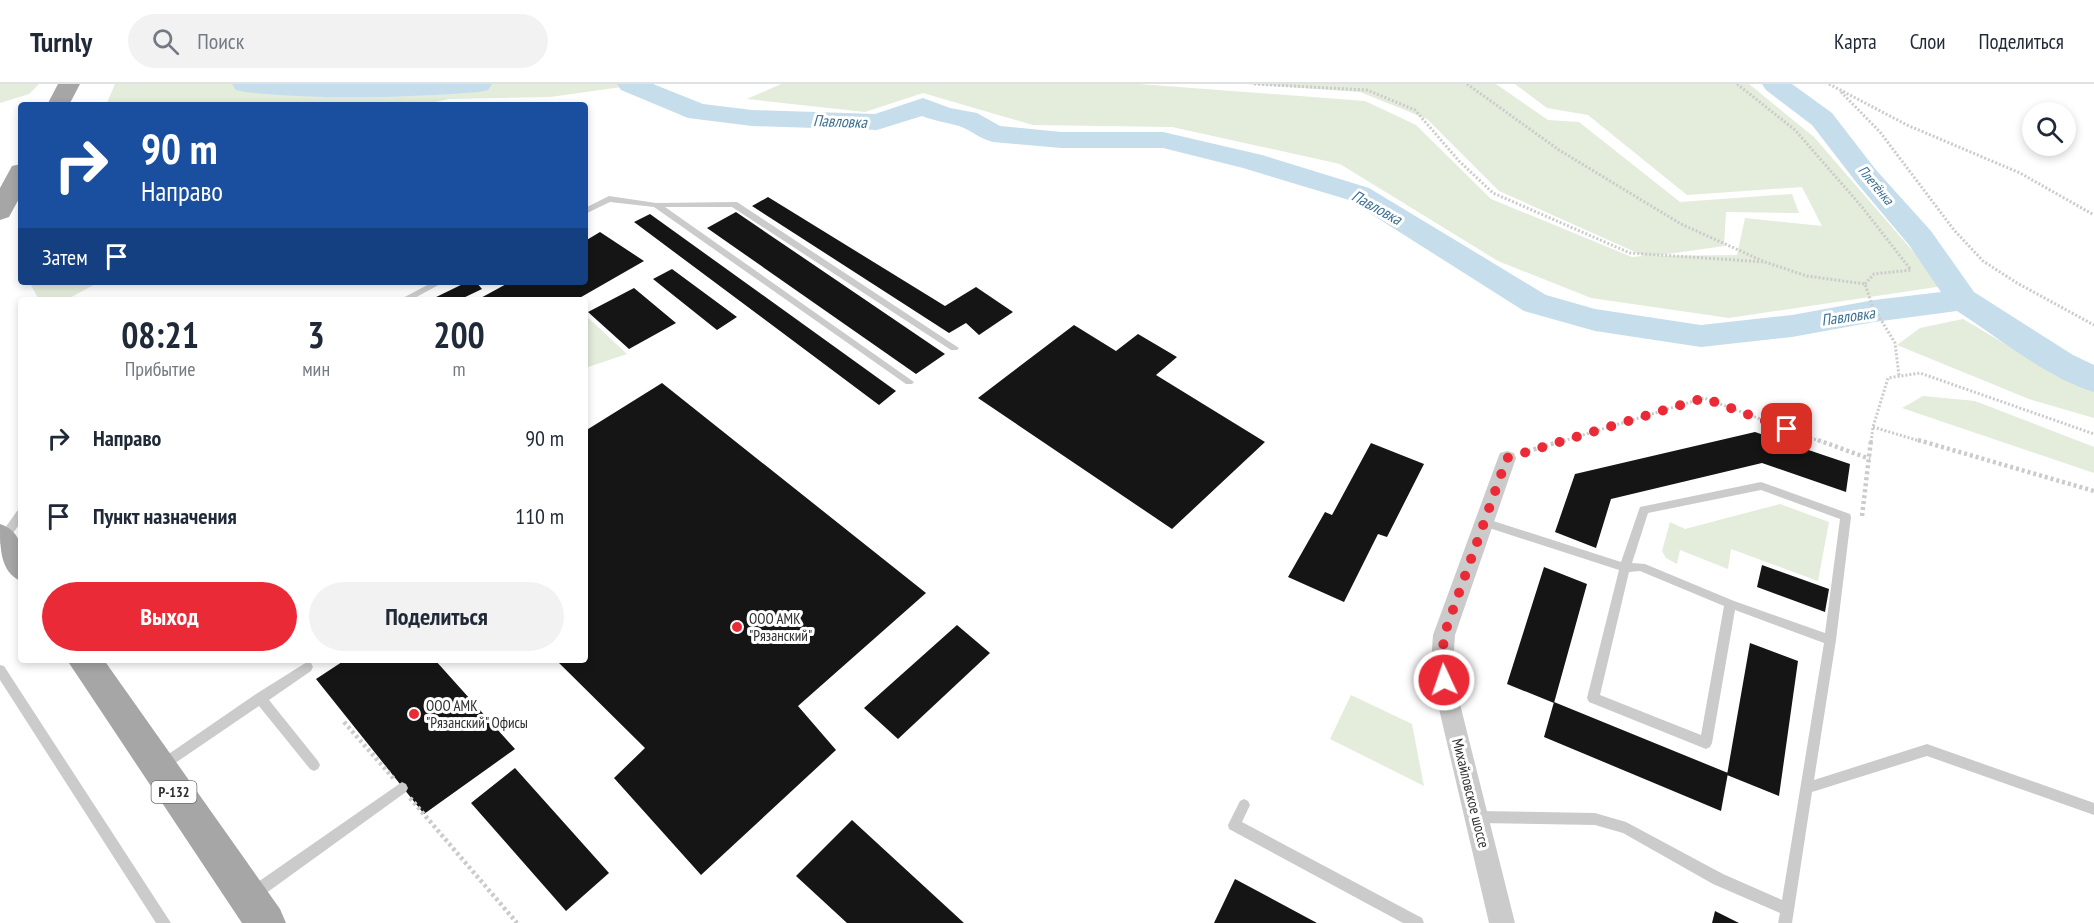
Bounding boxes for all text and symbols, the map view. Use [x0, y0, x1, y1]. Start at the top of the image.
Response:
search box [128, 14, 548, 68]
text: Turnly [30, 23, 92, 60]
icon: search [149, 25, 182, 58]
text: Поиск [197, 27, 244, 55]
text: Карта [1834, 28, 1877, 55]
text: Слои [1910, 28, 1945, 55]
text: Поделиться [1978, 28, 2064, 55]
map controls [2022, 102, 2076, 156]
button: search [2022, 102, 2076, 156]
water label: Павловка [813, 110, 869, 132]
text: 90 m [141, 121, 218, 176]
icon: right [42, 126, 120, 204]
water label: Плетёнка [1854, 162, 1899, 209]
text: Направо [141, 174, 223, 208]
water label: Павловка [1349, 185, 1407, 230]
icon: arrive [100, 240, 133, 273]
text: Затем [42, 243, 88, 271]
water label: Павловка [1820, 302, 1878, 330]
text: 08:21 [121, 311, 199, 358]
text: 3 [308, 311, 325, 358]
text: 200 [433, 311, 485, 358]
text: Прибытие [125, 356, 196, 382]
text: мин [302, 356, 330, 382]
text: m [453, 356, 466, 382]
pin [1761, 403, 1812, 454]
icon: arrive [1770, 412, 1803, 445]
icon: right [42, 422, 75, 455]
text: Направо [93, 424, 161, 452]
text: 90 m [525, 424, 564, 452]
icon: arrive [42, 500, 75, 533]
text: Пункт назначения [93, 502, 237, 530]
text: 110 m [515, 502, 564, 530]
button: Выход [42, 582, 297, 651]
button: Поделиться [309, 582, 564, 651]
place label: ООО АМК "Рязанский" [749, 609, 812, 645]
marker: ООО АМК "Рязанский" [730, 620, 744, 634]
position arrow [1412, 648, 1476, 712]
place label: ООО АМК "Рязанский" Офисы [426, 696, 528, 732]
marker: ООО АМК "Рязанский" Офисы [407, 707, 421, 721]
street label: Михайловское шоссе [1448, 736, 1494, 850]
road number: Р-132 [152, 781, 196, 803]

